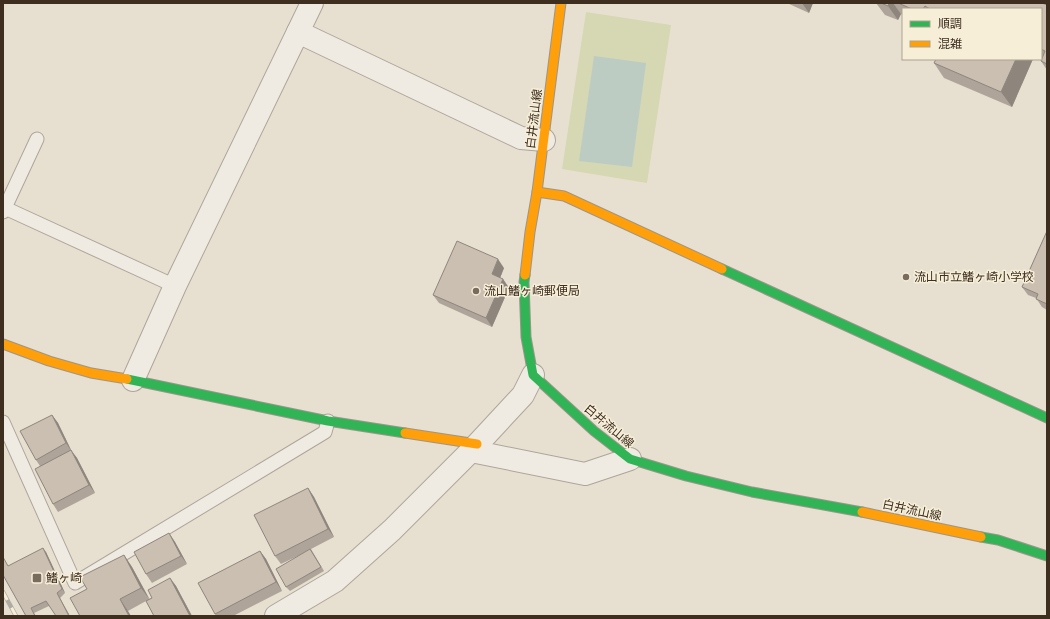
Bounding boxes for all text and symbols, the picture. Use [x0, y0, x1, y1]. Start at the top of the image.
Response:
legend [902, 8, 1042, 60]
text: 順調 [938, 17, 962, 31]
text: 混雑 [938, 37, 962, 51]
street label: 白井流山線 [523, 88, 545, 150]
place label: 流山市立鰭ヶ崎小学校 [914, 270, 1034, 284]
marker: 流山市立鰭ヶ崎小学校 [901, 272, 911, 282]
place label: 流山鰭ヶ崎郵便局 [484, 284, 580, 298]
marker: 流山鰭ヶ崎郵便局 [471, 286, 481, 296]
street label: 白井流山線 [582, 401, 636, 451]
street label: 白井流山線 [881, 497, 943, 523]
place label: 鰭ヶ崎 [46, 571, 82, 585]
marker: 鰭ヶ崎 [31, 572, 43, 584]

